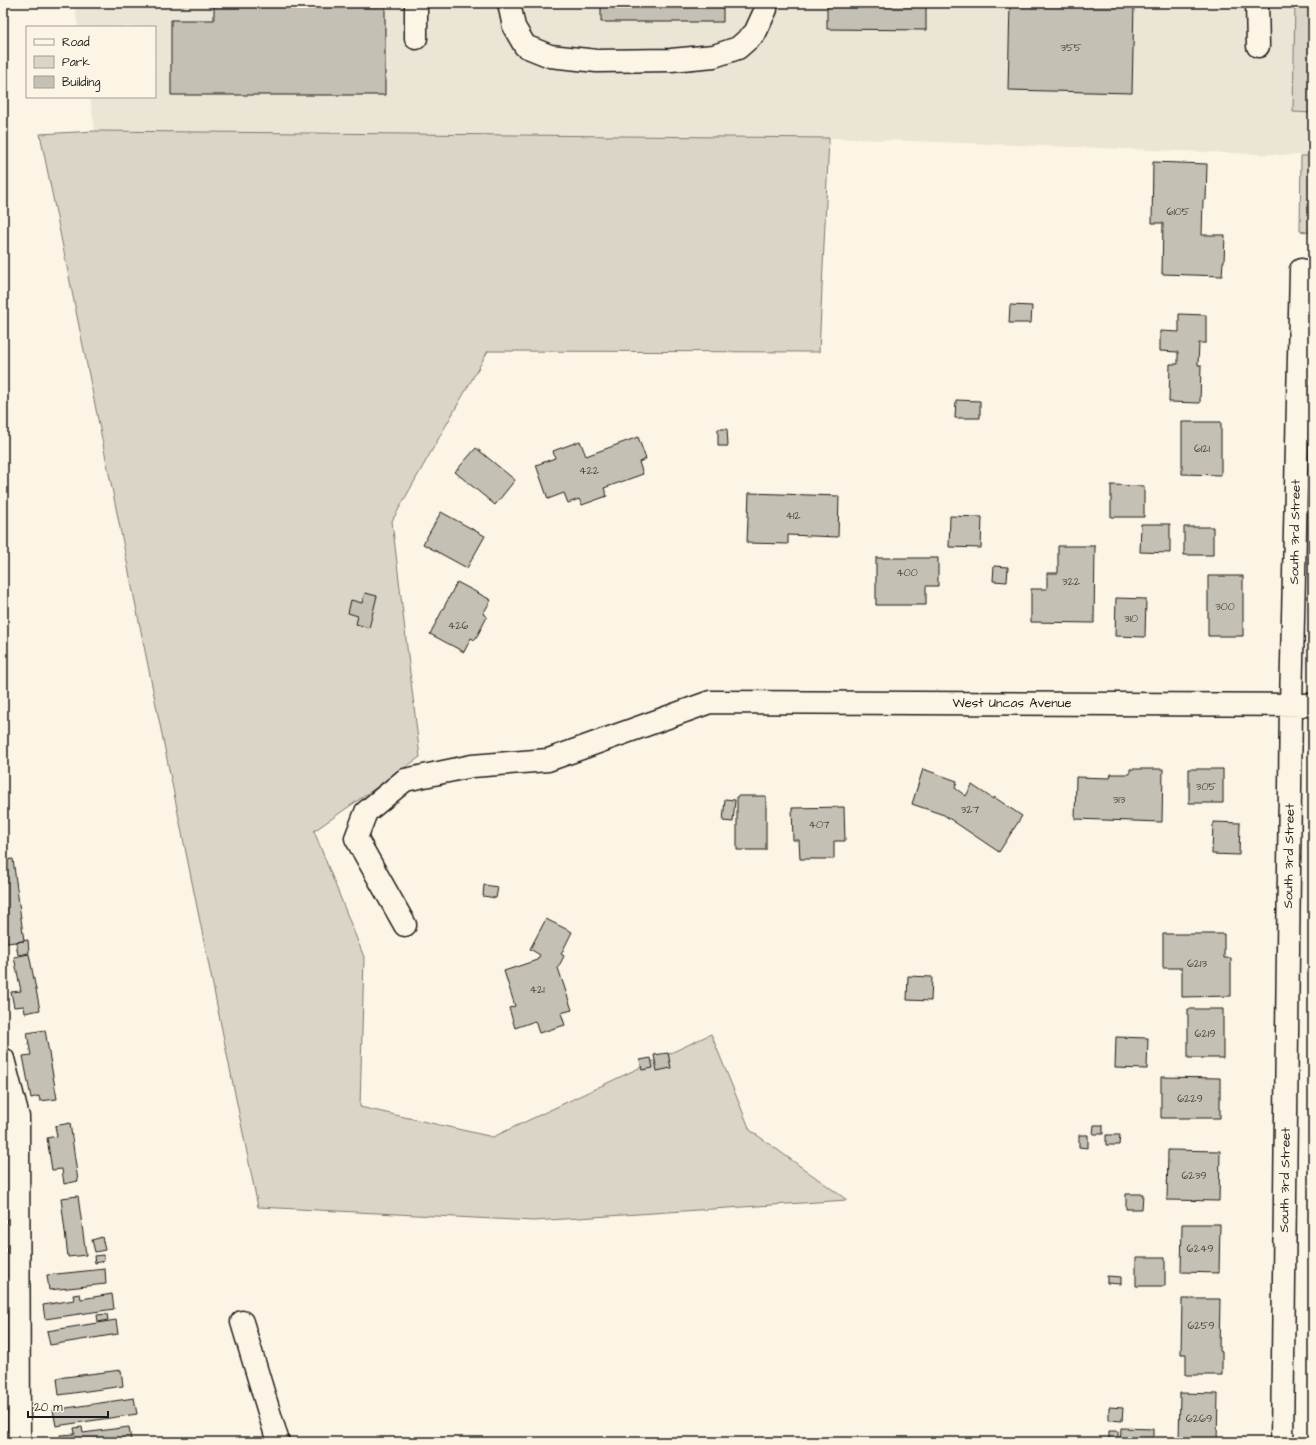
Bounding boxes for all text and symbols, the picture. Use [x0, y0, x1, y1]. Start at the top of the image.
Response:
legend [26, 26, 156, 98]
text: Road [62, 34, 90, 51]
house number: 355 [1060, 40, 1082, 55]
text: Park [62, 54, 90, 71]
text: Building [62, 74, 100, 92]
house number: 6105 [1166, 204, 1190, 219]
house number: 6121 [1194, 441, 1211, 456]
house number: 422 [579, 463, 600, 478]
street label: South 3rd Street [1285, 479, 1305, 585]
house number: 412 [785, 508, 801, 523]
house number: 400 [896, 565, 918, 580]
house number: 322 [1062, 574, 1081, 589]
house number: 300 [1215, 599, 1235, 614]
house number: 310 [1124, 611, 1138, 626]
house number: 426 [448, 618, 468, 633]
street label: West Uncas Avenue [953, 694, 1071, 712]
house number: 305 [1196, 779, 1216, 794]
house number: 313 [1113, 792, 1126, 807]
house number: 327 [961, 802, 980, 817]
street label: South 3rd Street [1279, 803, 1299, 909]
house number: 407 [808, 817, 830, 832]
house number: 6213 [1187, 956, 1207, 971]
house number: 421 [529, 982, 545, 997]
house number: 6219 [1195, 1026, 1215, 1041]
house number: 6229 [1177, 1091, 1203, 1106]
street label: South 3rd Street [1275, 1127, 1295, 1233]
house number: 6239 [1181, 1168, 1207, 1183]
house number: 6249 [1187, 1241, 1213, 1256]
house number: 6259 [1187, 1318, 1215, 1333]
scale bar [28, 1393, 108, 1419]
text: 20 m [34, 1399, 63, 1416]
house number: 6269 [1186, 1411, 1212, 1426]

